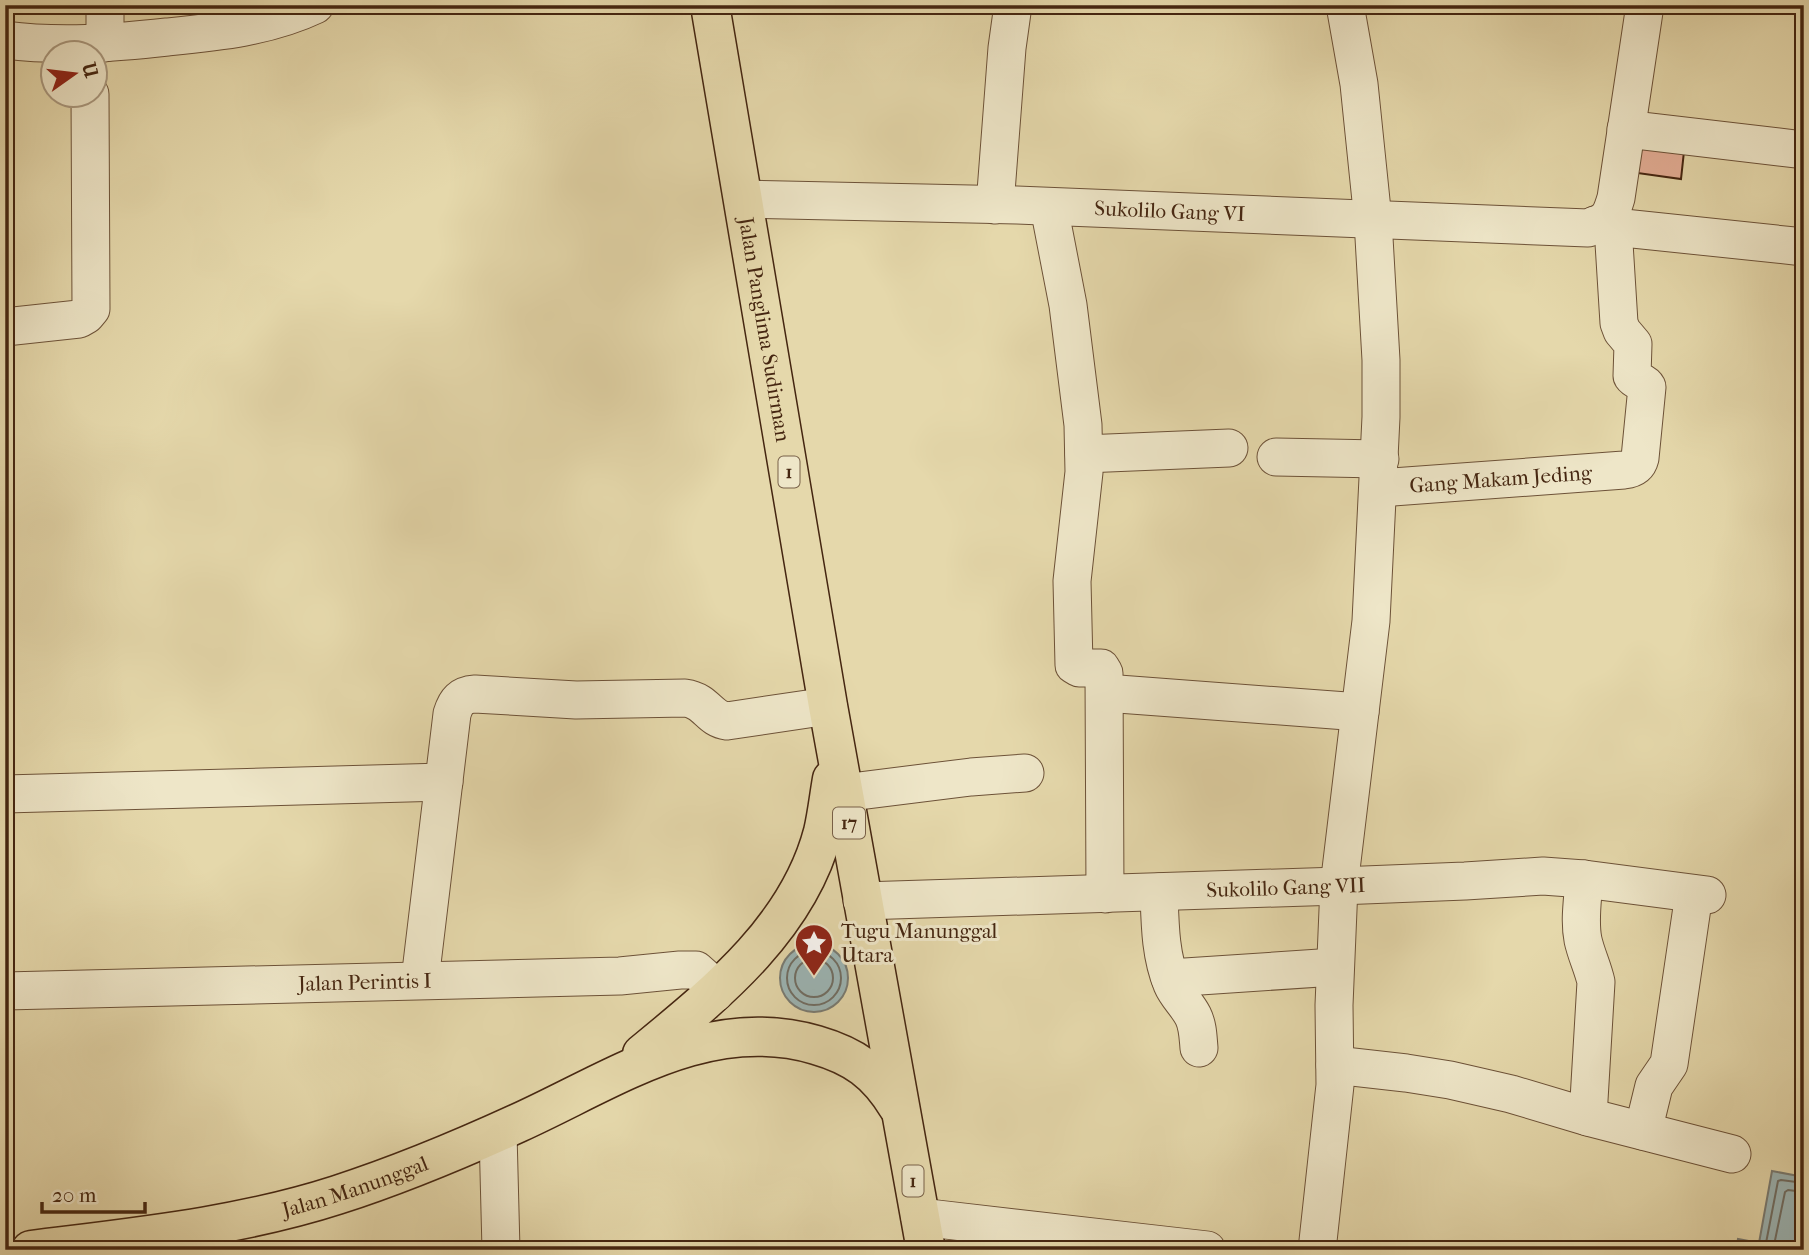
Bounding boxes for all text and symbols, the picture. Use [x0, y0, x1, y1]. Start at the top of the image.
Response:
north arrow [38, 38, 108, 108]
text: U [77, 59, 102, 80]
street label: Sukolilo Gang VI [1094, 196, 1246, 226]
street label: Jalan Panglima Sudirman [734, 213, 795, 444]
road number: 1 [778, 457, 800, 488]
street label: Gang Makam Jeding [1409, 460, 1594, 498]
road number: 17 [833, 808, 865, 838]
street label: Sukolilo Gang VII [1206, 873, 1366, 902]
place label: Tugu Manunggal Utara [841, 919, 998, 967]
place icon: Tugu Manunggal Utara [793, 922, 835, 977]
street label: Jalan Perintis I [296, 969, 432, 996]
street label: Jalan Manunggal [278, 1151, 432, 1223]
road number: 1 [902, 1166, 923, 1196]
scale bar [42, 1171, 145, 1215]
text: 20 m [52, 1183, 97, 1207]

